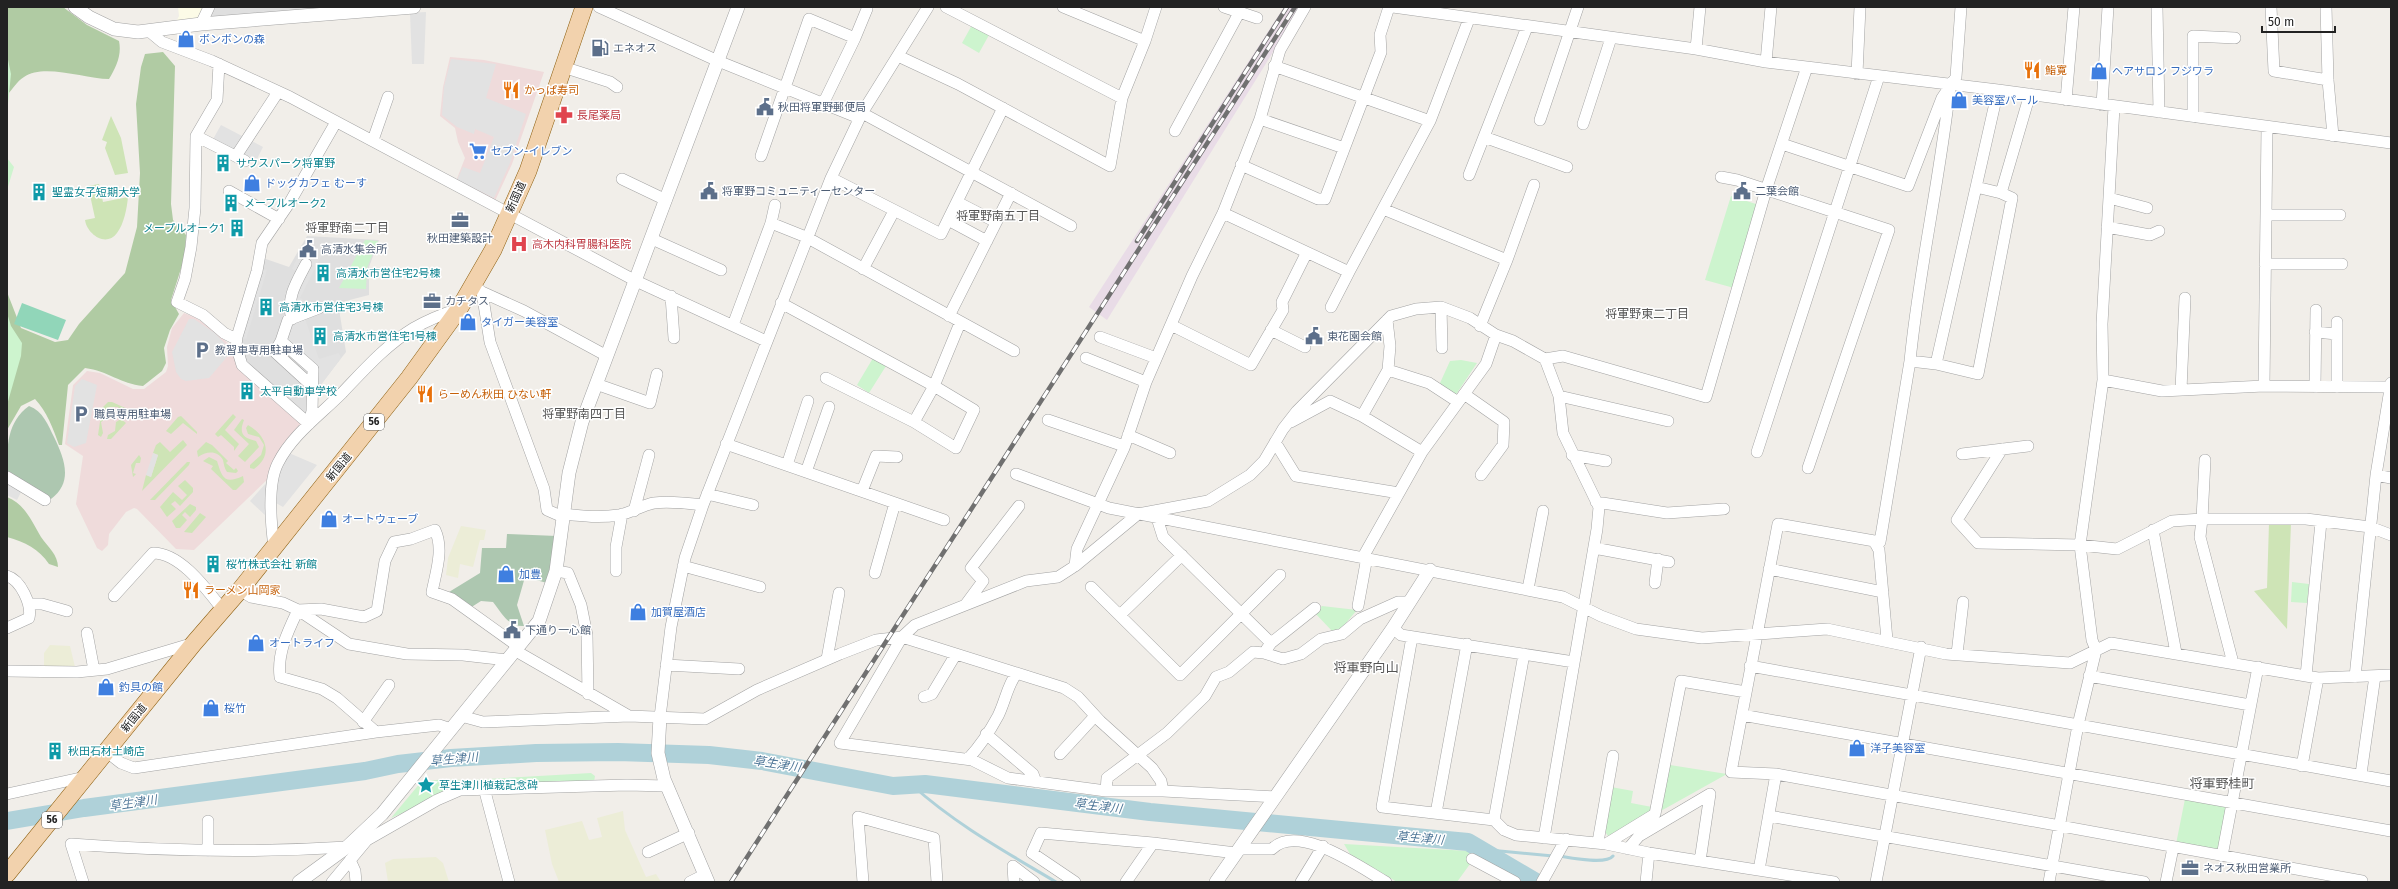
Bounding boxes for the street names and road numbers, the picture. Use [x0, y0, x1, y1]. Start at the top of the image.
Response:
street label: 新国道 [503, 179, 529, 215]
road number: 56 [364, 414, 384, 430]
street label: 新国道 [324, 450, 354, 484]
street label: 新国道 [119, 701, 149, 735]
road number: 56 [42, 812, 62, 828]

